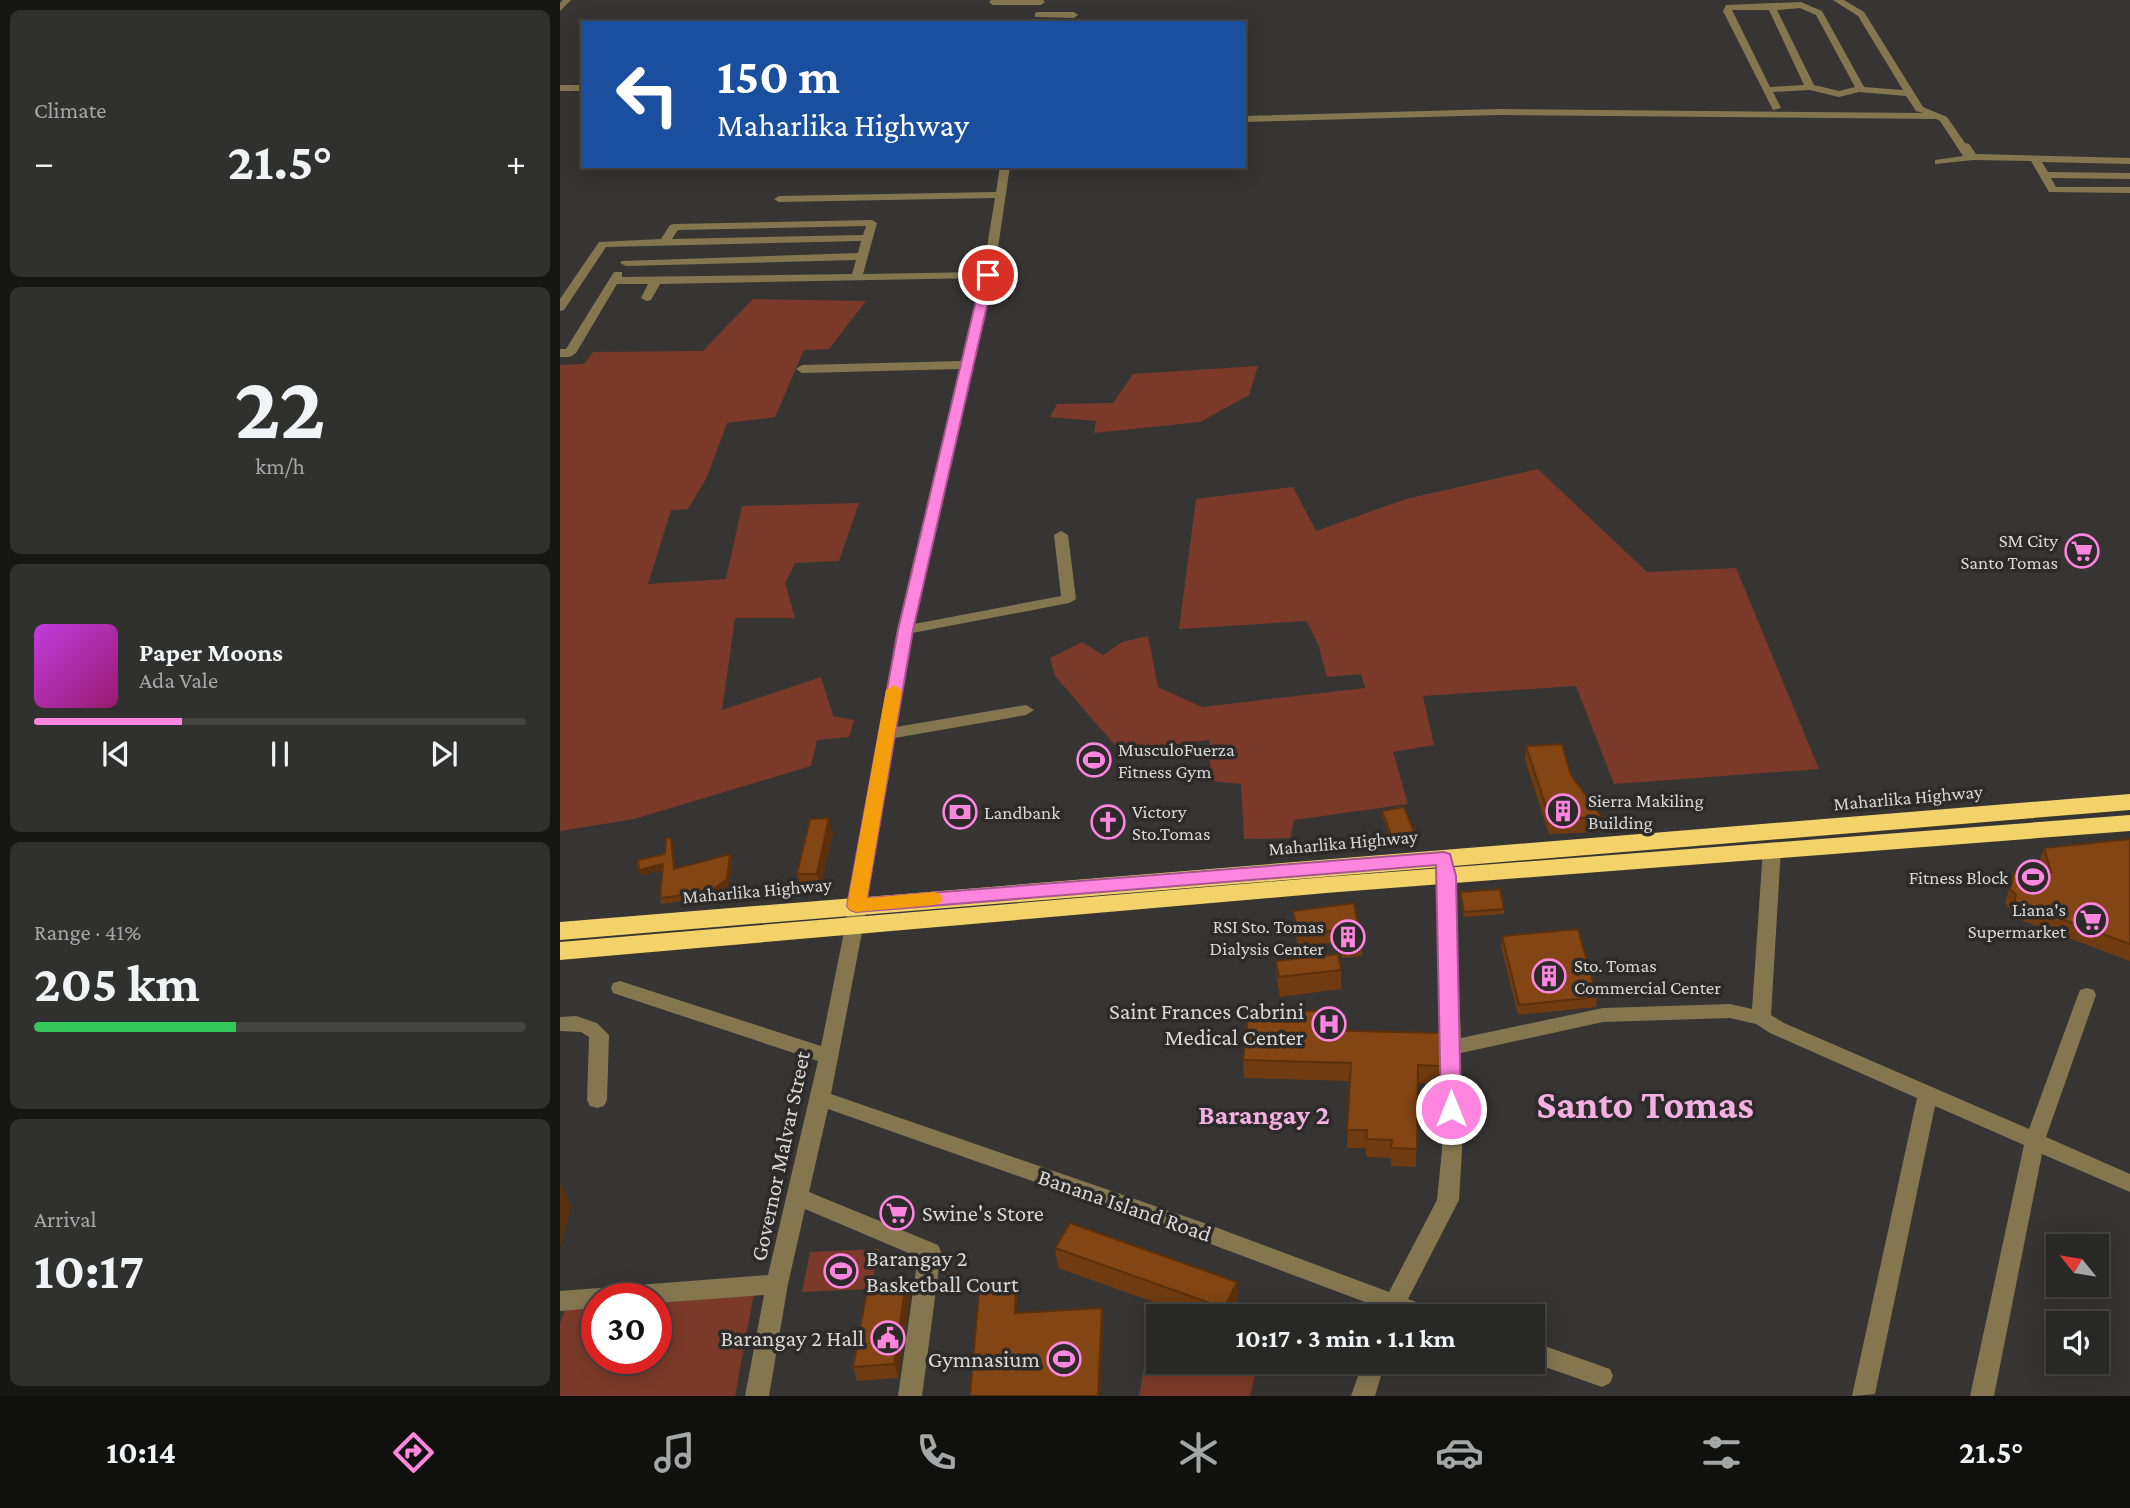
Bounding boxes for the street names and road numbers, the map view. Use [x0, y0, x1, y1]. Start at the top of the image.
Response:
street label: Maharlika Highway [1833, 780, 1984, 814]
street label: Maharlika Highway [1268, 825, 1419, 859]
street label: Maharlika Highway [682, 873, 833, 907]
street label: Governor Malvar Street [745, 1048, 815, 1263]
street label: Banana Island Road [1035, 1163, 1215, 1247]

